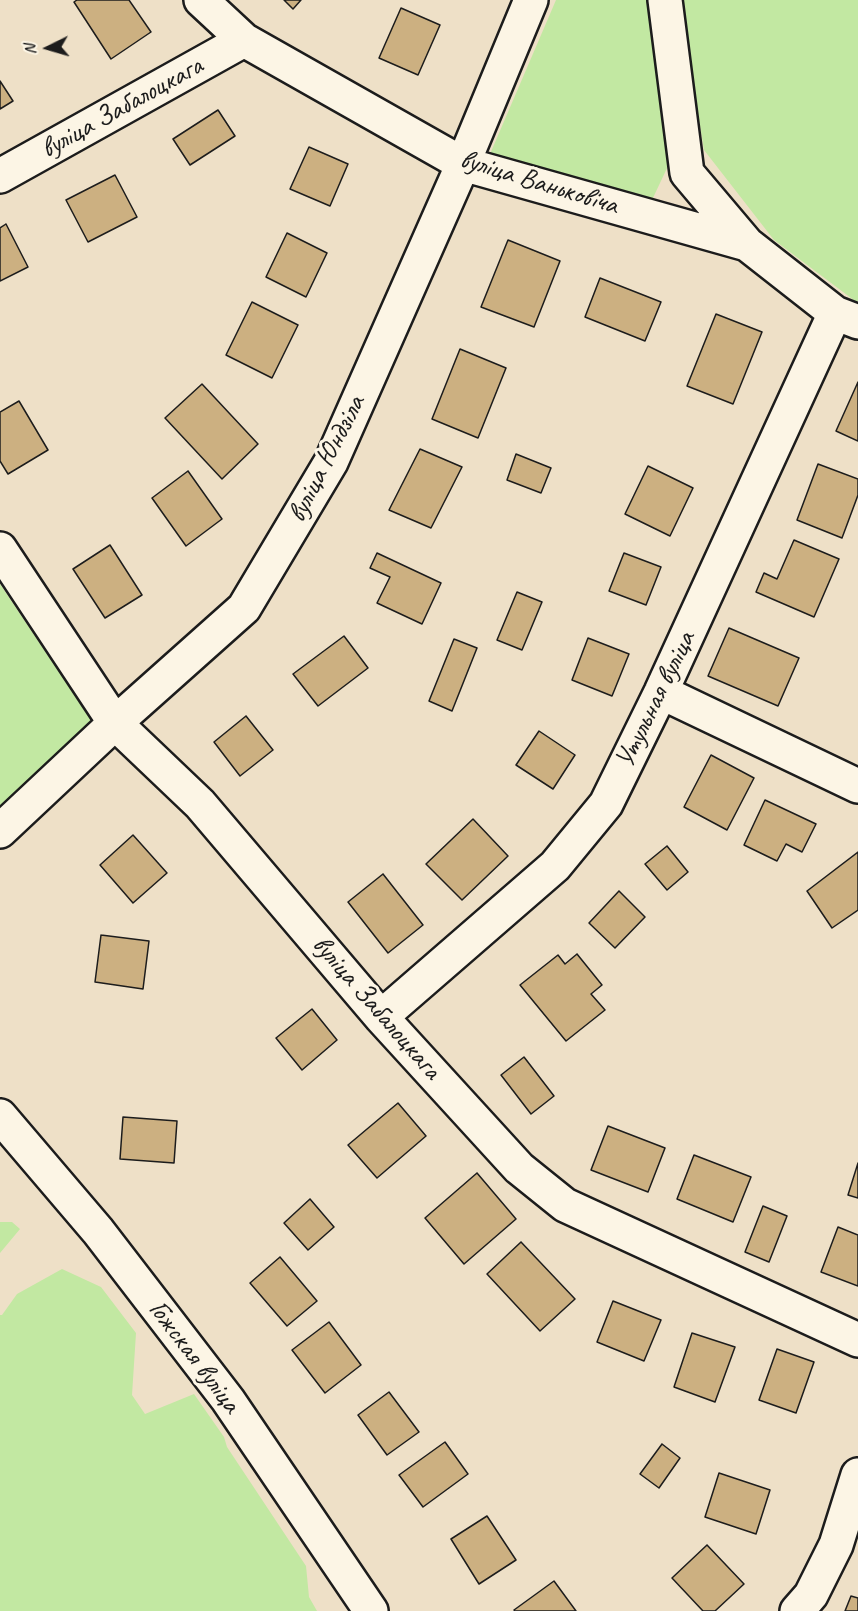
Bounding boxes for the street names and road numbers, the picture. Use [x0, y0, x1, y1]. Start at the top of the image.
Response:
street label: вуліца Забалоцкага [35, 50, 209, 166]
street label: вуліца Ваньковіча [456, 143, 622, 223]
street label: вуліца Юндзіла [281, 390, 373, 528]
street label: Утульная вуліца [609, 626, 703, 774]
street label: вуліца Забалоцкага [304, 929, 448, 1087]
street label: Гожская вуліца [141, 1294, 247, 1420]

